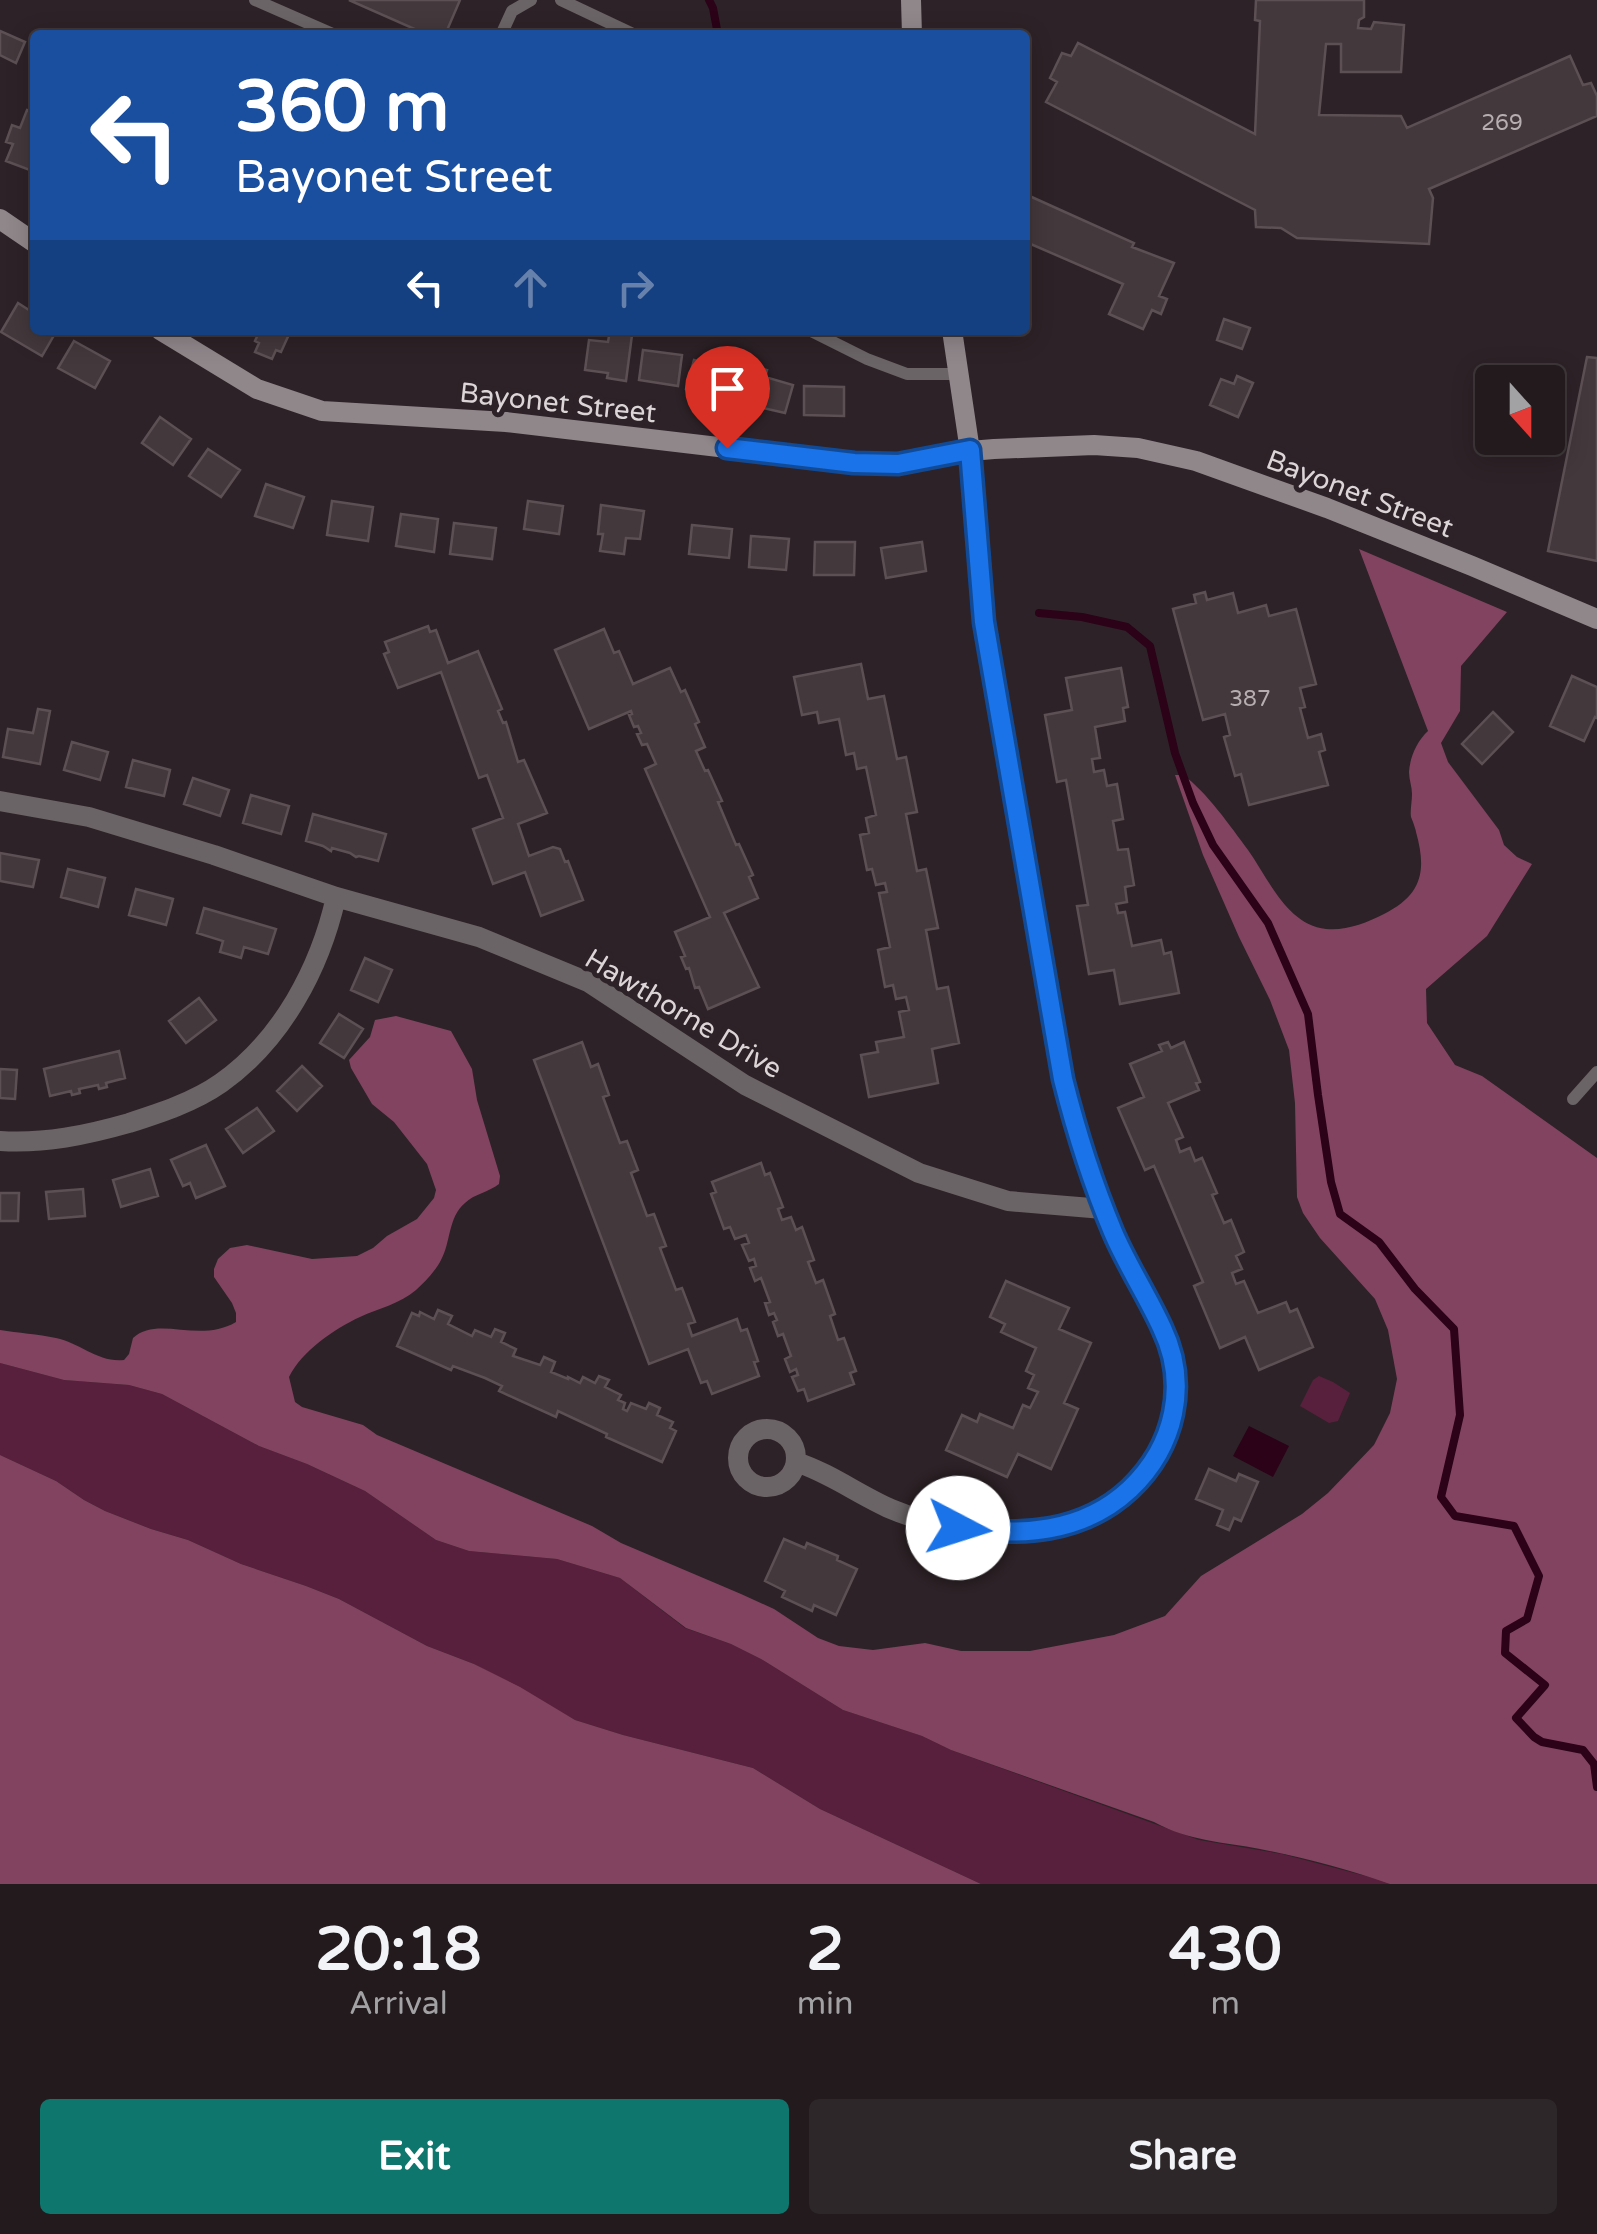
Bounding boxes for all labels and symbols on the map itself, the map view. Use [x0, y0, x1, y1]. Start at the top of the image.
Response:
house number: 269 [1481, 110, 1523, 136]
pin [685, 346, 770, 449]
north arrow [1475, 365, 1565, 455]
street label: Bayonet Street [458, 376, 658, 430]
street label: Bayonet Street [1261, 443, 1458, 545]
house number: 387 [1229, 686, 1271, 712]
street label: Hawthorne Drive [579, 942, 788, 1086]
position arrow [906, 1476, 1010, 1580]

